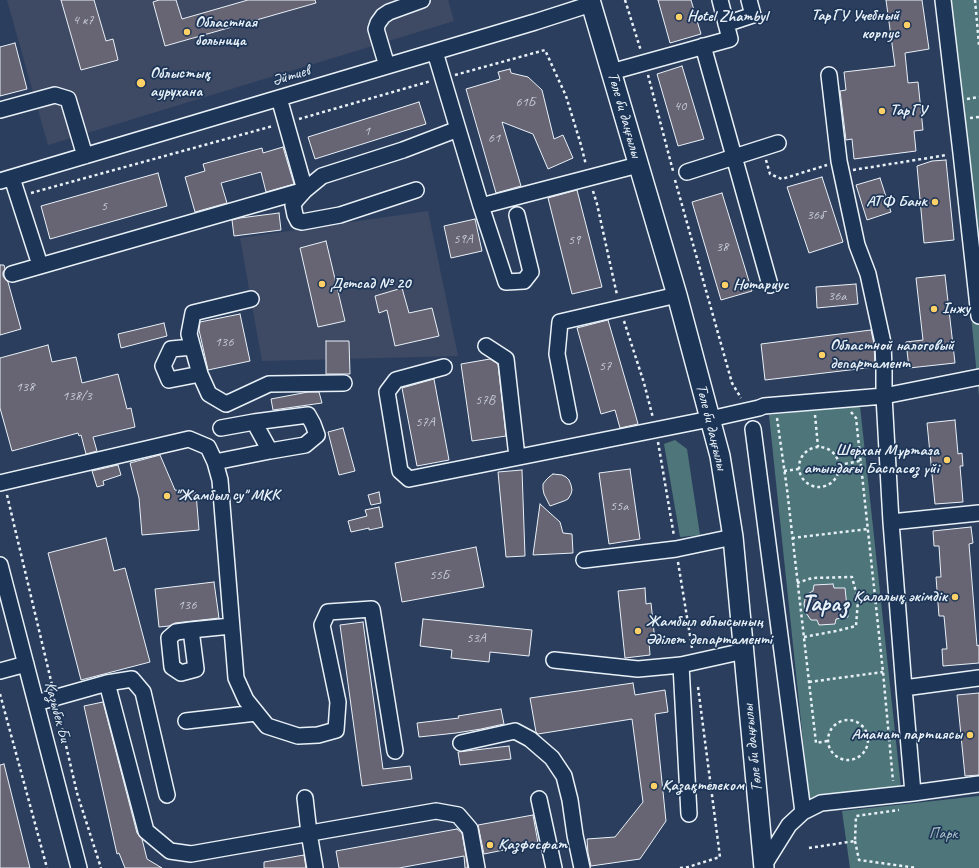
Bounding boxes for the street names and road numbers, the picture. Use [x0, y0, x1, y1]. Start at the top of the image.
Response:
street label: Әйтиев [270, 61, 312, 91]
street label: Төле би даңғылы [603, 70, 645, 160]
street label: Төле би даңғылы [691, 382, 731, 472]
street label: Қазыбек Би [40, 680, 74, 744]
street label: Төле би даңғылы [739, 703, 767, 793]

